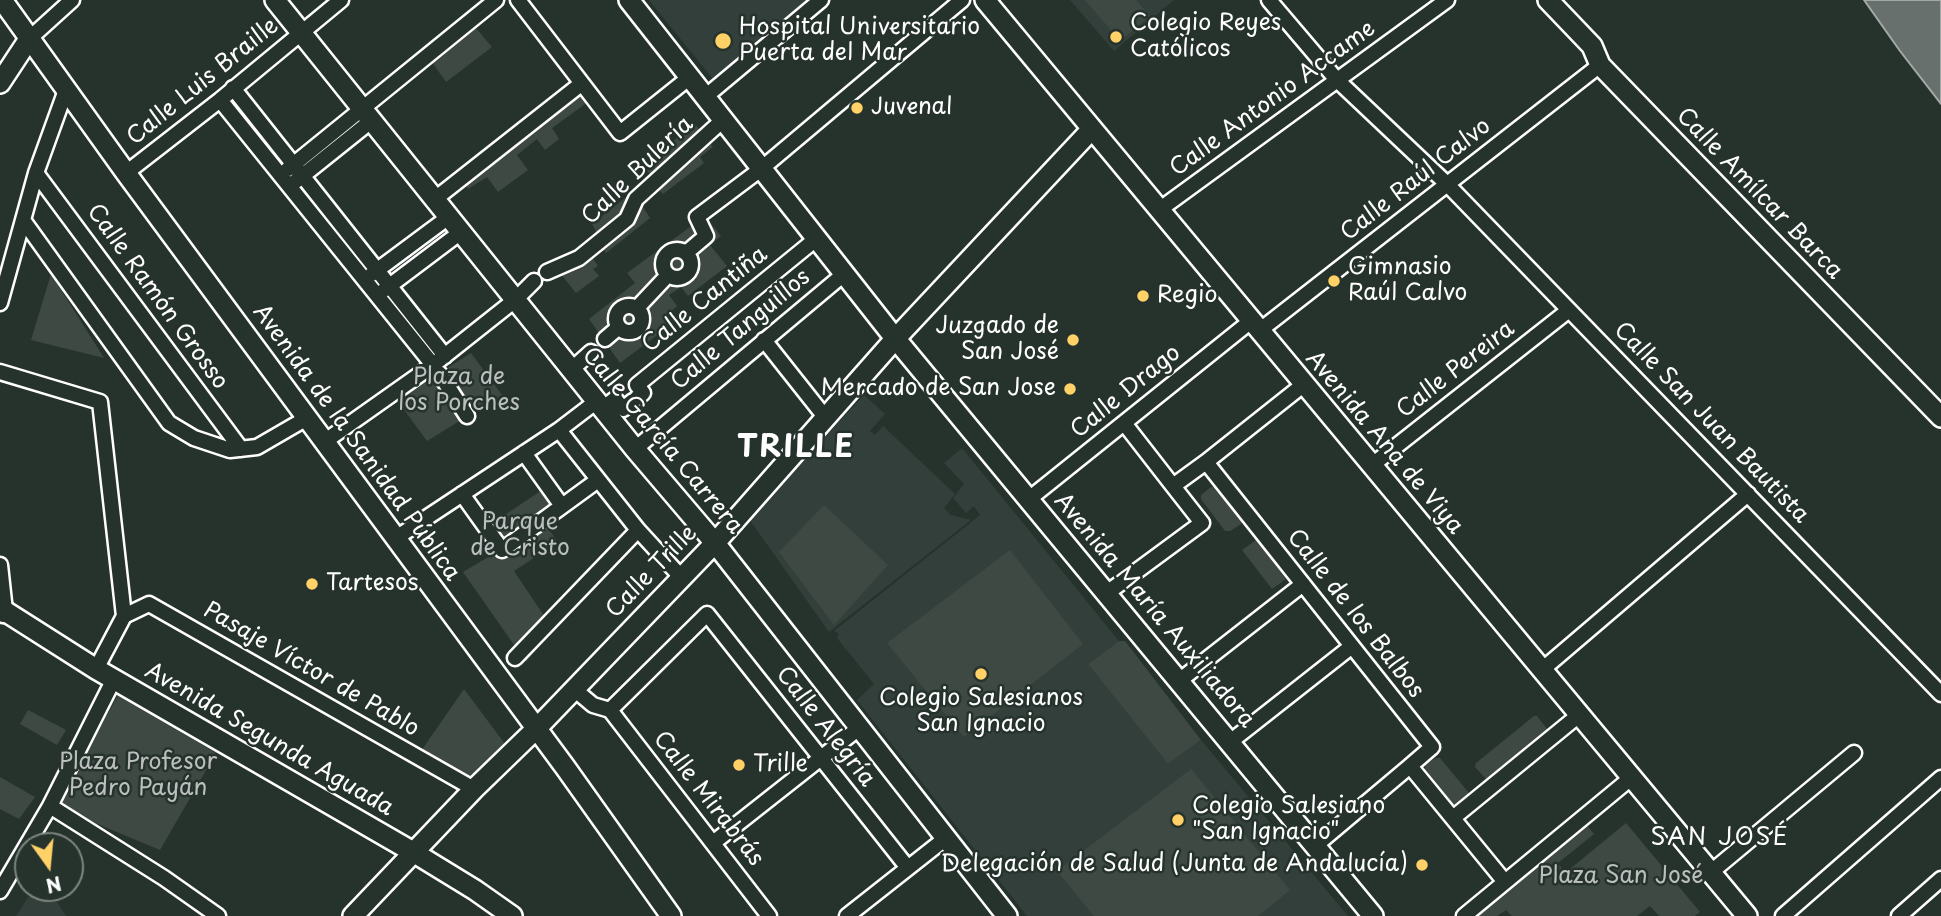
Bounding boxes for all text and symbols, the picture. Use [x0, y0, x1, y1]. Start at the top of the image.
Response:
place label: Colegio Reyes Católicos [1130, 10, 1281, 64]
street label: Calle Luis Braille [122, 13, 284, 151]
place label: Hospital Universitario Puerta del Mar [739, 14, 980, 68]
street label: Calle Antonio Accame [1165, 15, 1381, 183]
marker: Colegio Reyes Católicos [1108, 29, 1124, 45]
marker: Hospital Universitario Puerta del Mar [713, 31, 733, 51]
place label: Juvenal [871, 94, 952, 122]
marker: Juvenal [849, 100, 865, 116]
street label: Calle Amílcar Barca [1670, 103, 1848, 285]
street label: Calle Bulería [577, 111, 699, 231]
street label: Calle Raúl Calvo [1335, 113, 1497, 247]
street label: Calle Ramón Grosso [80, 199, 234, 395]
street label: Calle Cantiña [637, 241, 773, 359]
place label: Gimnasio Raúl Calvo [1348, 254, 1467, 308]
street label: Calle Tanguillos [666, 264, 816, 396]
marker: Gimnasio Raúl Calvo [1326, 273, 1342, 289]
place label: Regio [1157, 282, 1217, 310]
marker: Regio [1135, 288, 1151, 304]
street label: Avenida de la Sanidad Pública [246, 300, 466, 586]
place label: Juzgado de San José [935, 313, 1059, 367]
street label: Calle Pereira [1392, 316, 1520, 424]
street label: Calle San Juan Bautista [1608, 317, 1814, 529]
marker: Juzgado de San José [1065, 332, 1081, 348]
street label: Calle Drago [1066, 339, 1186, 445]
street label: Calle García Carrera [576, 342, 748, 540]
street label: Avenida Ana de Viya [1299, 346, 1469, 540]
park label: Plaza de los Porches [398, 364, 520, 418]
place label: Mercado de San Jose [821, 375, 1056, 403]
marker: Mercado de San Jose [1062, 381, 1078, 397]
district label: TRILLE [740, 431, 852, 467]
street label: Avenida María Auxiliadora [1048, 488, 1260, 734]
park label: Parque de Cristo [470, 509, 570, 563]
street label: Calle Trille [601, 520, 703, 624]
street label: Calle de los Balbos [1281, 524, 1429, 704]
place label: Tartesos [326, 570, 418, 598]
marker: Tartesos [304, 576, 320, 592]
street label: Pasaje Víctor de Pablo [198, 597, 424, 743]
street label: Avenida Segunda Aguada [140, 657, 398, 823]
street label: Calle Alegría [770, 661, 880, 793]
marker: Colegio Salesianos San Ignacio [973, 666, 989, 682]
place label: Colegio Salesianos San Ignacio [879, 685, 1083, 739]
street label: Calle Mirabrás [647, 726, 769, 872]
park label: Plaza Profesor Pedro Payán [59, 749, 217, 803]
place label: Trille [753, 751, 808, 779]
marker: Trille [731, 757, 747, 773]
place label: Colegio Salesiano "San Ignacio" [1192, 793, 1385, 847]
marker: Colegio Salesiano "San Ignacio" [1170, 812, 1186, 828]
district label: SAN JOSÉ [1652, 824, 1788, 852]
north arrow [14, 832, 84, 902]
place label: Delegación de Salud (Junta de Andalucía) [941, 851, 1408, 879]
marker: Delegación de Salud (Junta de Andalucía) [1414, 857, 1430, 873]
park label: Plaza San José [1539, 863, 1703, 891]
text: N [43, 870, 65, 901]

